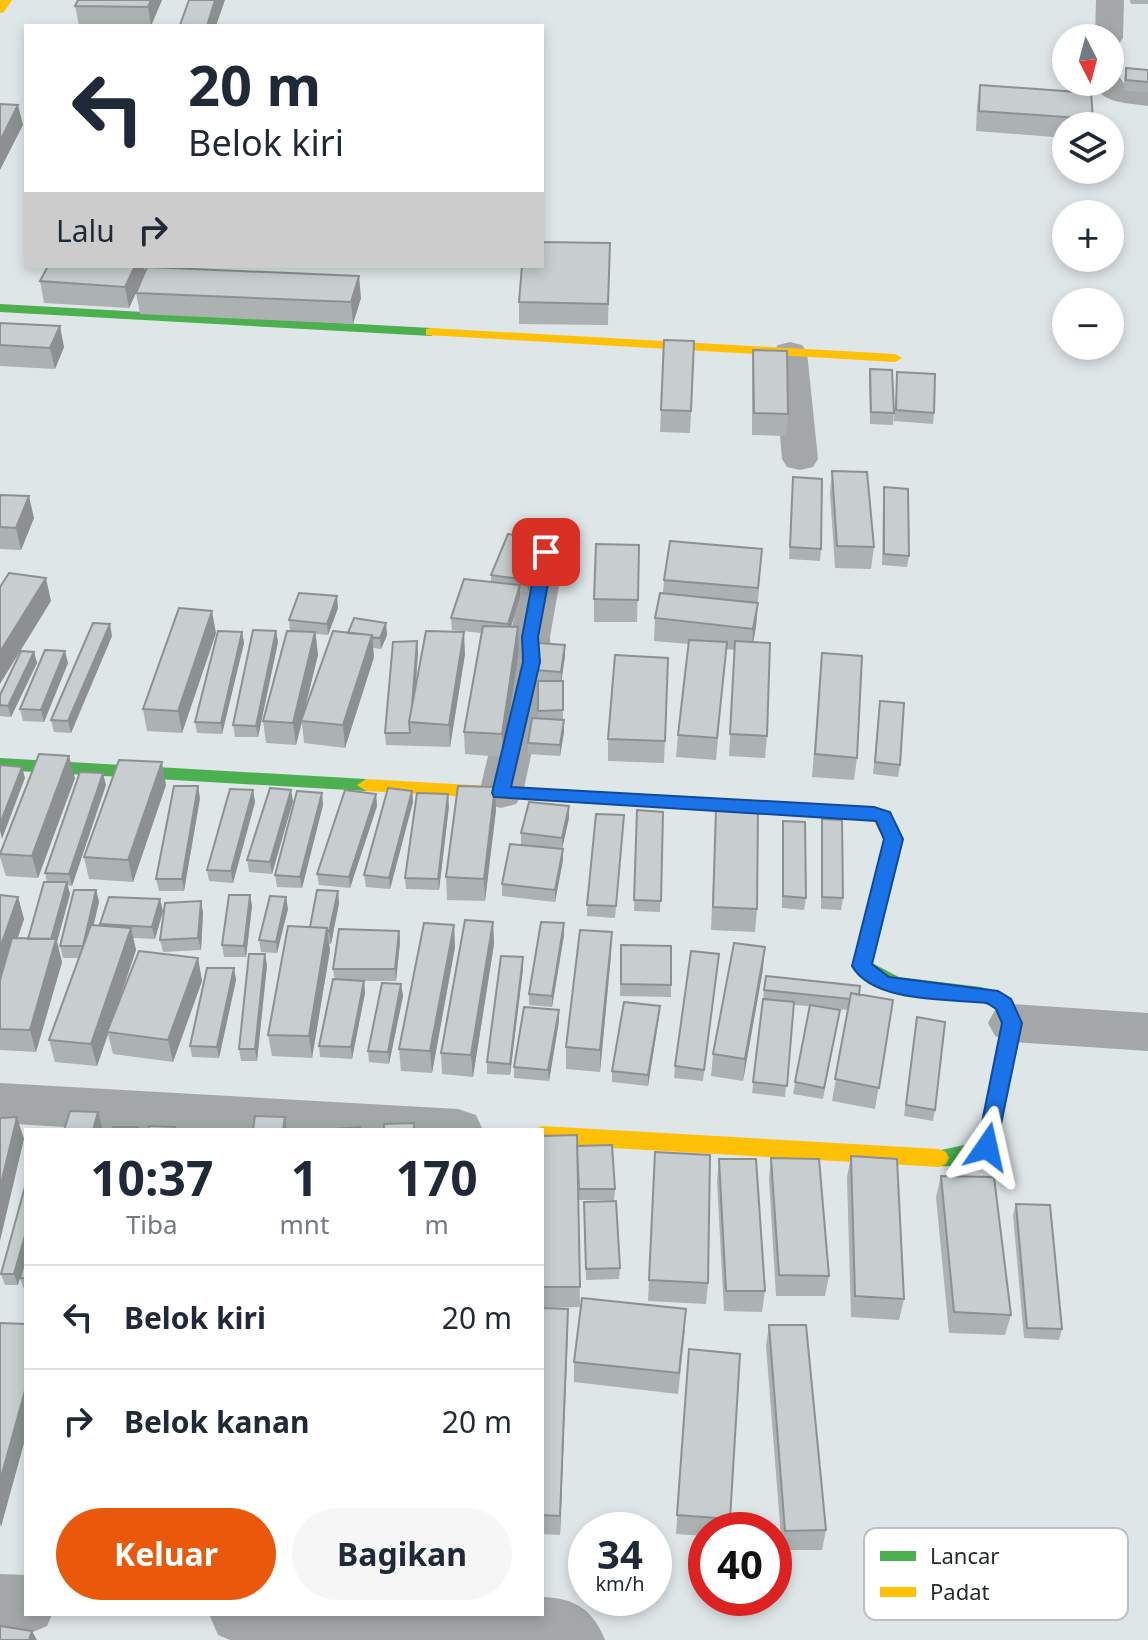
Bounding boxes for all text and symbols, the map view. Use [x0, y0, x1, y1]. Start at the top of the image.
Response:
north arrow [1052, 24, 1124, 96]
map controls [1052, 24, 1124, 360]
text: 20 m [188, 46, 321, 122]
icon: left [56, 56, 160, 160]
button: layers [1052, 112, 1124, 184]
text: Belok kiri [188, 118, 344, 167]
button: + [1052, 200, 1124, 272]
icon: right [131, 208, 175, 252]
text: Lalu [56, 210, 115, 251]
button: − [1052, 288, 1124, 360]
pin [512, 518, 580, 586]
icon: arrive [524, 530, 568, 574]
position arrow [945, 1105, 1029, 1189]
text: 10:37 [90, 1145, 213, 1210]
text: 1 [291, 1145, 318, 1210]
text: 170 [395, 1145, 478, 1210]
text: Tiba [126, 1206, 178, 1242]
text: mnt [280, 1206, 329, 1242]
text: m [424, 1206, 449, 1242]
icon: left [56, 1295, 100, 1339]
text: Belok kiri [124, 1297, 266, 1338]
text: 20 m [442, 1297, 512, 1338]
icon: right [56, 1399, 100, 1443]
text: Belok kanan [124, 1401, 310, 1442]
text: 20 m [442, 1401, 512, 1442]
button: Keluar [56, 1508, 276, 1600]
button: Bagikan [292, 1508, 512, 1600]
speed limit sign: 40 [688, 1512, 792, 1616]
text: 34 [597, 1526, 643, 1581]
legend [864, 1528, 1128, 1620]
text: Lancar [930, 1540, 999, 1570]
text: km/h [595, 1570, 645, 1597]
text: Padat [930, 1576, 990, 1606]

